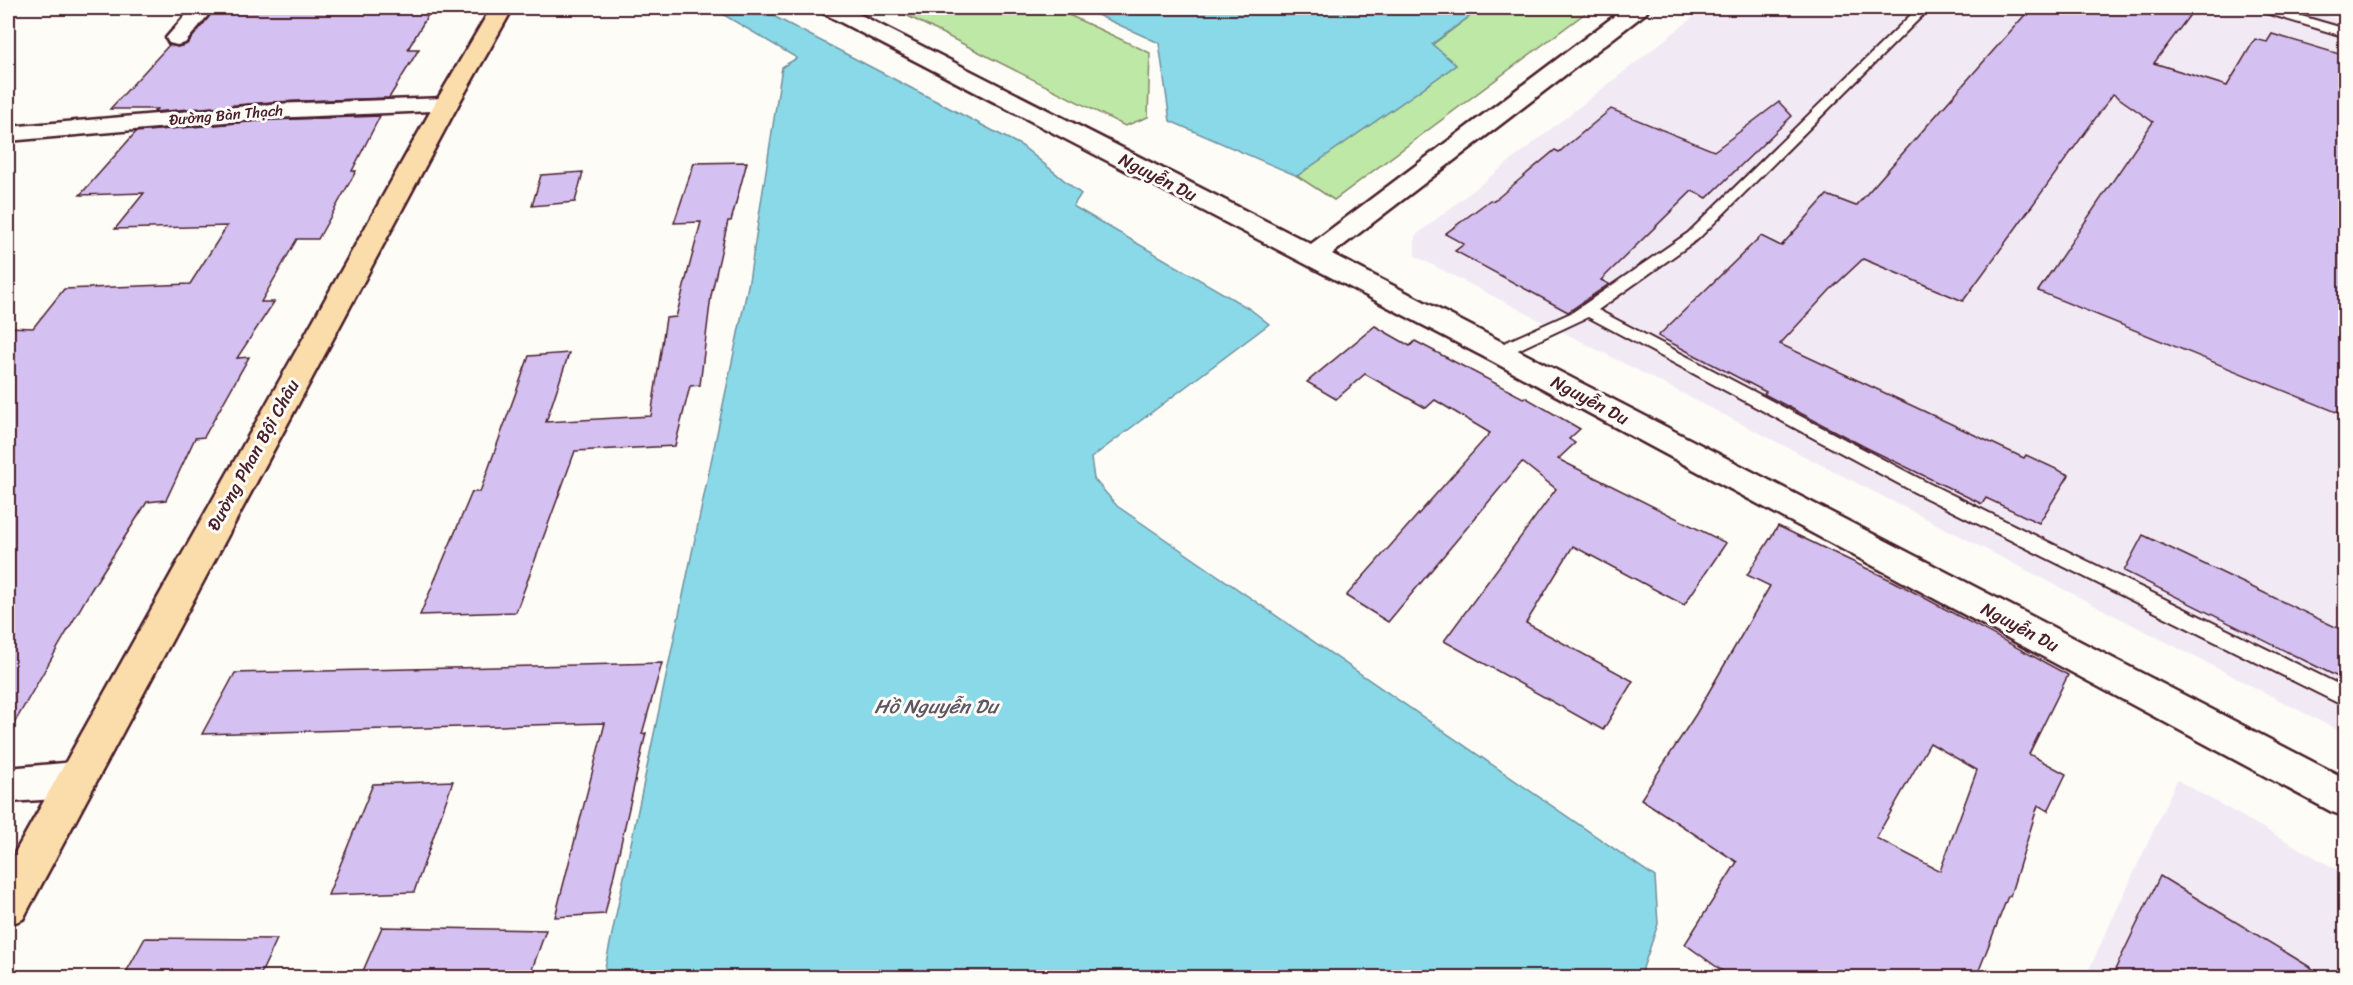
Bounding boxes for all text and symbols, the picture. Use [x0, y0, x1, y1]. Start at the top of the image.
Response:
street label: Đường Bàn Thạch [168, 97, 284, 133]
street label: Nguyễn Du [1113, 144, 1203, 211]
street label: Nguyễn Du [1545, 366, 1635, 434]
street label: Đường Phan Bội Châu [198, 373, 308, 537]
street label: Nguyễn Du [1975, 593, 2065, 661]
water label: Hồ Nguyễn Du [874, 689, 1000, 724]

